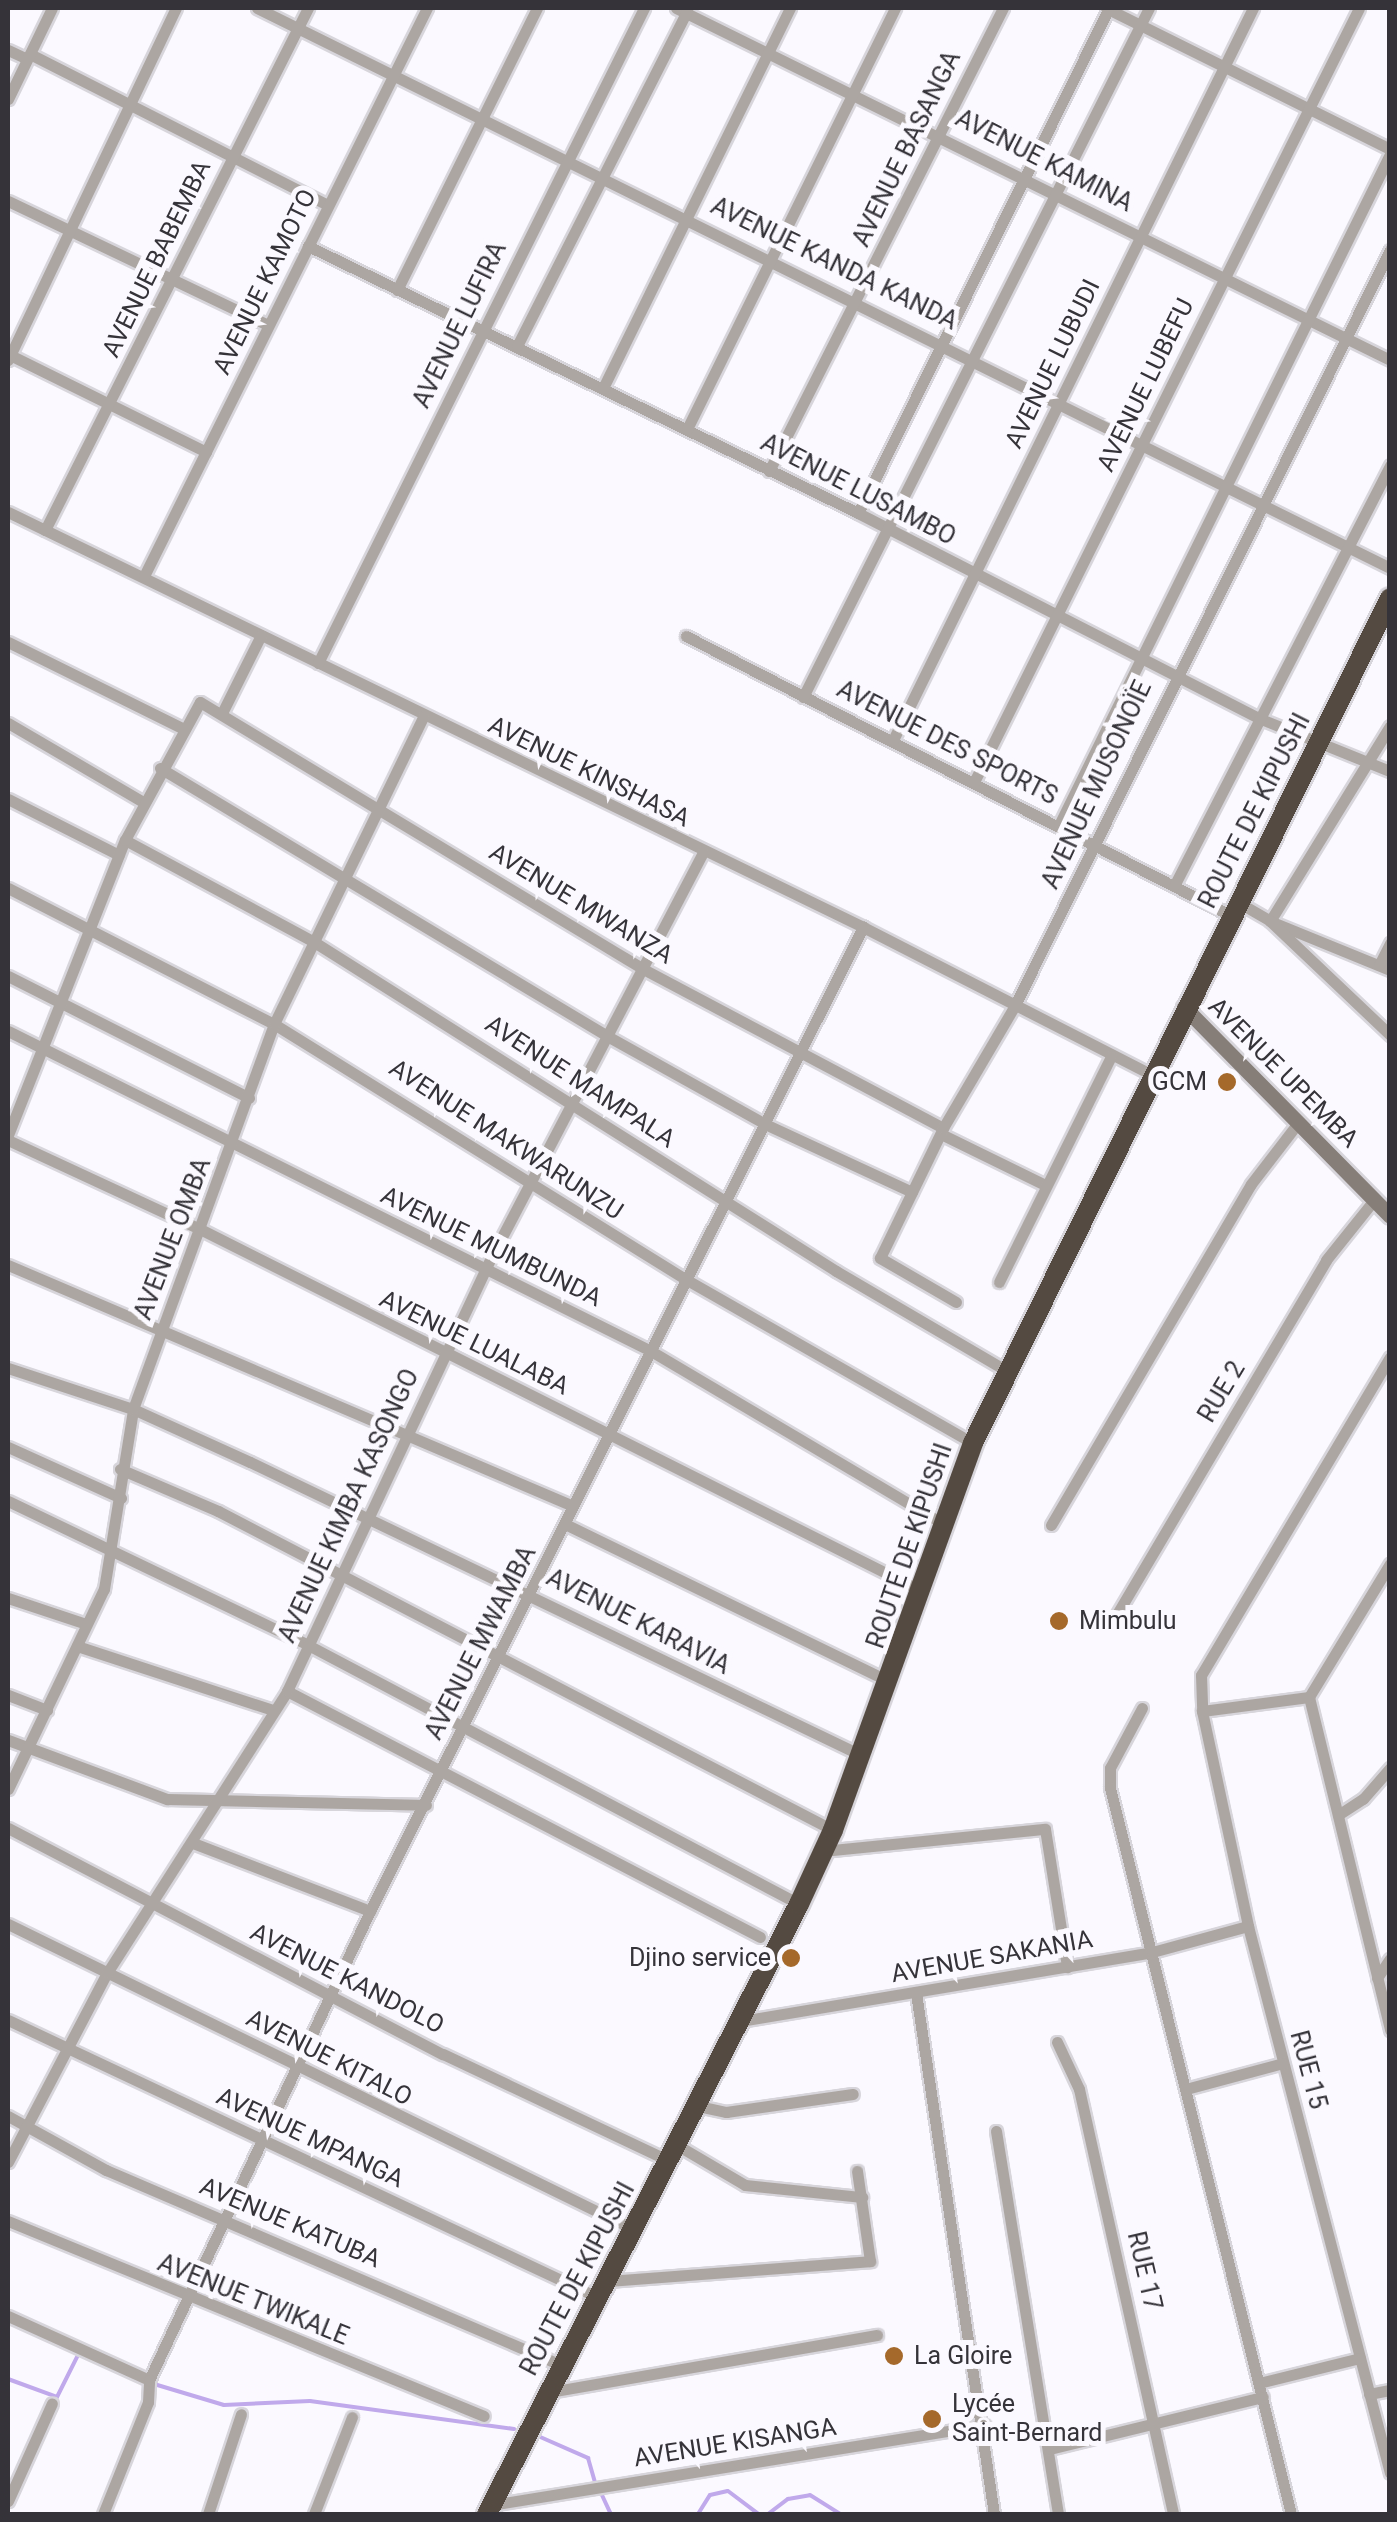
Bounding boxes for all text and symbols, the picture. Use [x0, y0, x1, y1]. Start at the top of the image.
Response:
street label: AVENUE BASANGA [847, 46, 967, 252]
street label: AVENUE KAMINA [950, 103, 1138, 219]
street label: AVENUE BABEMBA [96, 156, 218, 362]
street label: AVENUE KAMOTO [207, 185, 323, 379]
street label: AVENUE KANDA KANDA [706, 191, 962, 337]
street label: AVENUE LUFIRA [407, 237, 513, 413]
street label: AVENUE LUBUDI [999, 275, 1107, 453]
street label: AVENUE LUBEFU [1091, 294, 1201, 476]
street label: AVENUE LUSAMBO [756, 428, 960, 552]
street label: AVENUE DES SPORTS [832, 674, 1062, 812]
street label: AVENUE MUSONOÏE [1036, 676, 1158, 894]
street label: ROUTE DE KIPUSHI [1193, 708, 1317, 914]
street label: AVENUE KINSHASA [483, 710, 695, 834]
street label: AVENUE MWANZA [484, 837, 678, 971]
street label: AVENUE UPEMBA [1202, 992, 1364, 1154]
street label: AVENUE MAMPALA [479, 1009, 681, 1155]
street label: AVENUE MAKWARUNZU [384, 1053, 628, 1227]
place label: GCM [1152, 1067, 1207, 1097]
marker: GCM [1216, 1071, 1238, 1093]
street label: AVENUE OMBA [128, 1154, 218, 1324]
street label: AVENUE MUMBUNDA [376, 1181, 606, 1313]
street label: AVENUE LUALABA [375, 1284, 573, 1402]
street label: RUE 2 [1192, 1356, 1252, 1428]
street label: AVENUE KIMBA KASONGO [272, 1364, 426, 1648]
street label: ROUTE DE KIPUSHI [861, 1440, 959, 1652]
street label: AVENUE MWAMBA [419, 1541, 543, 1745]
street label: AVENUE KARAVIA [541, 1563, 735, 1681]
place label: Mimbulu [1079, 1606, 1177, 1636]
marker: Mimbulu [1048, 1610, 1070, 1632]
street label: AVENUE KANDOLO [245, 1917, 449, 2041]
street label: AVENUE SAKANIA [889, 1925, 1095, 1989]
place label: Djino service [629, 1943, 771, 1973]
marker: Djino service [780, 1947, 802, 1969]
street label: AVENUE KITALO [241, 2003, 417, 2113]
street label: RUE 15 [1283, 2027, 1333, 2113]
street label: AVENUE MPANGA [212, 2081, 408, 2195]
street label: AVENUE KATUBA [195, 2171, 385, 2275]
street label: ROUTE DE KIPUSHI [514, 2177, 642, 2381]
street label: RUE 17 [1120, 2229, 1168, 2313]
street label: AVENUE TWIKALE [153, 2248, 353, 2352]
place label: La Gloire [914, 2341, 1012, 2371]
marker: La Gloire [883, 2345, 905, 2367]
place label: Lycée Saint-Bernard [952, 2390, 1102, 2449]
marker: Lycée Saint-Bernard [921, 2408, 943, 2430]
street label: AVENUE KISANGA [632, 2412, 838, 2474]

